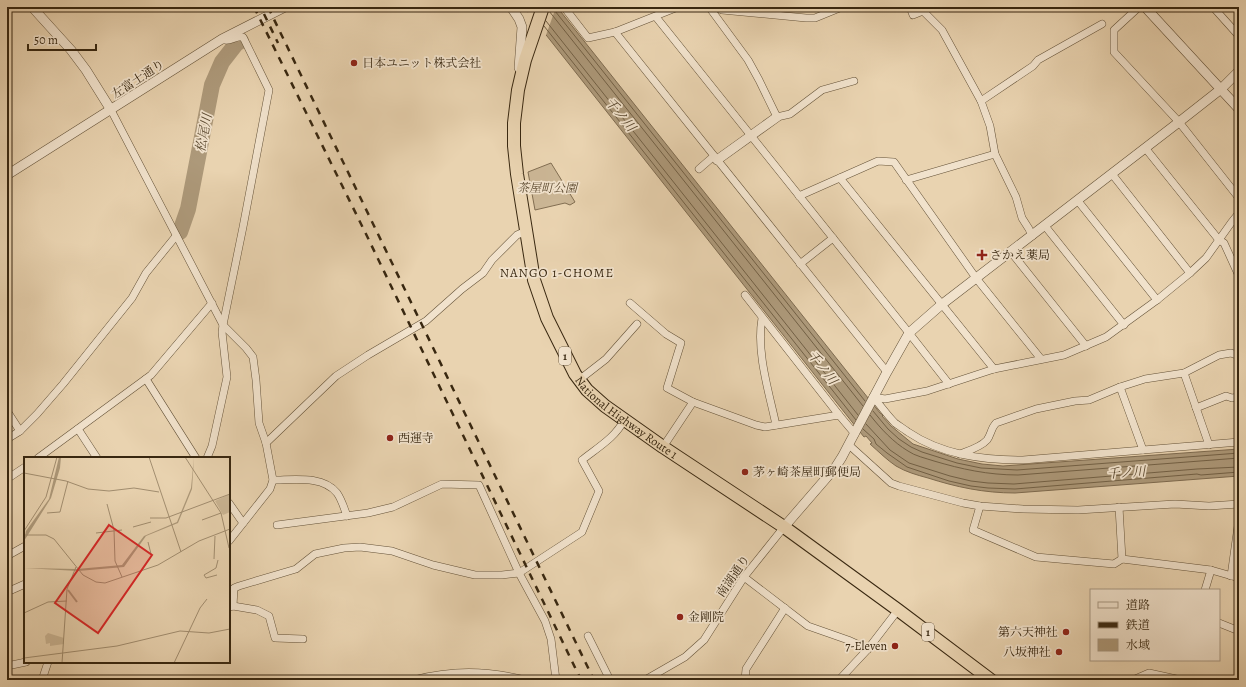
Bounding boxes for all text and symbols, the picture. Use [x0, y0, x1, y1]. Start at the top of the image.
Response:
scale bar [28, 26, 96, 52]
text: 50 m [34, 32, 58, 48]
place label: 日本ユニット株式会社 [362, 55, 482, 71]
street label: 左富士通り [108, 56, 168, 102]
marker: 日本ユニット株式会社 [349, 58, 359, 68]
water label: 千ノ川 [602, 94, 641, 136]
water label: 松尾川 [191, 110, 216, 154]
park label: 茶屋町公園 [517, 180, 579, 196]
place label: さかえ薬局 [990, 247, 1050, 263]
marker: さかえ薬局 [977, 250, 987, 260]
district label: NANGO 1-CHOME [500, 264, 614, 281]
road number: 1 [559, 347, 571, 365]
water label: 千ノ川 [804, 347, 843, 389]
street label: National Highway Route 1 [571, 373, 680, 462]
place label: 西運寺 [398, 430, 434, 446]
marker: 西運寺 [385, 433, 395, 443]
inset map [24, 457, 230, 663]
water label: 千ノ川 [1106, 463, 1148, 482]
place label: 茅ヶ崎茶屋町郵便局 [753, 464, 861, 480]
marker: 茅ヶ崎茶屋町郵便局 [740, 467, 750, 477]
street label: 南湖通り [713, 552, 753, 600]
legend [1090, 589, 1220, 661]
text: 道路 [1126, 597, 1150, 613]
place label: 金剛院 [688, 609, 724, 625]
marker: 金剛院 [675, 612, 685, 622]
text: 鉄道 [1125, 617, 1150, 633]
road number: 1 [922, 623, 934, 641]
place label: 第六天神社 [998, 624, 1058, 640]
marker: 第六天神社 [1061, 627, 1071, 637]
text: 水域 [1126, 637, 1150, 653]
place label: 7-Eleven [845, 638, 887, 654]
marker: 7-Eleven [890, 641, 900, 651]
place label: 八坂神社 [1003, 644, 1051, 660]
marker: 八坂神社 [1054, 647, 1064, 657]

